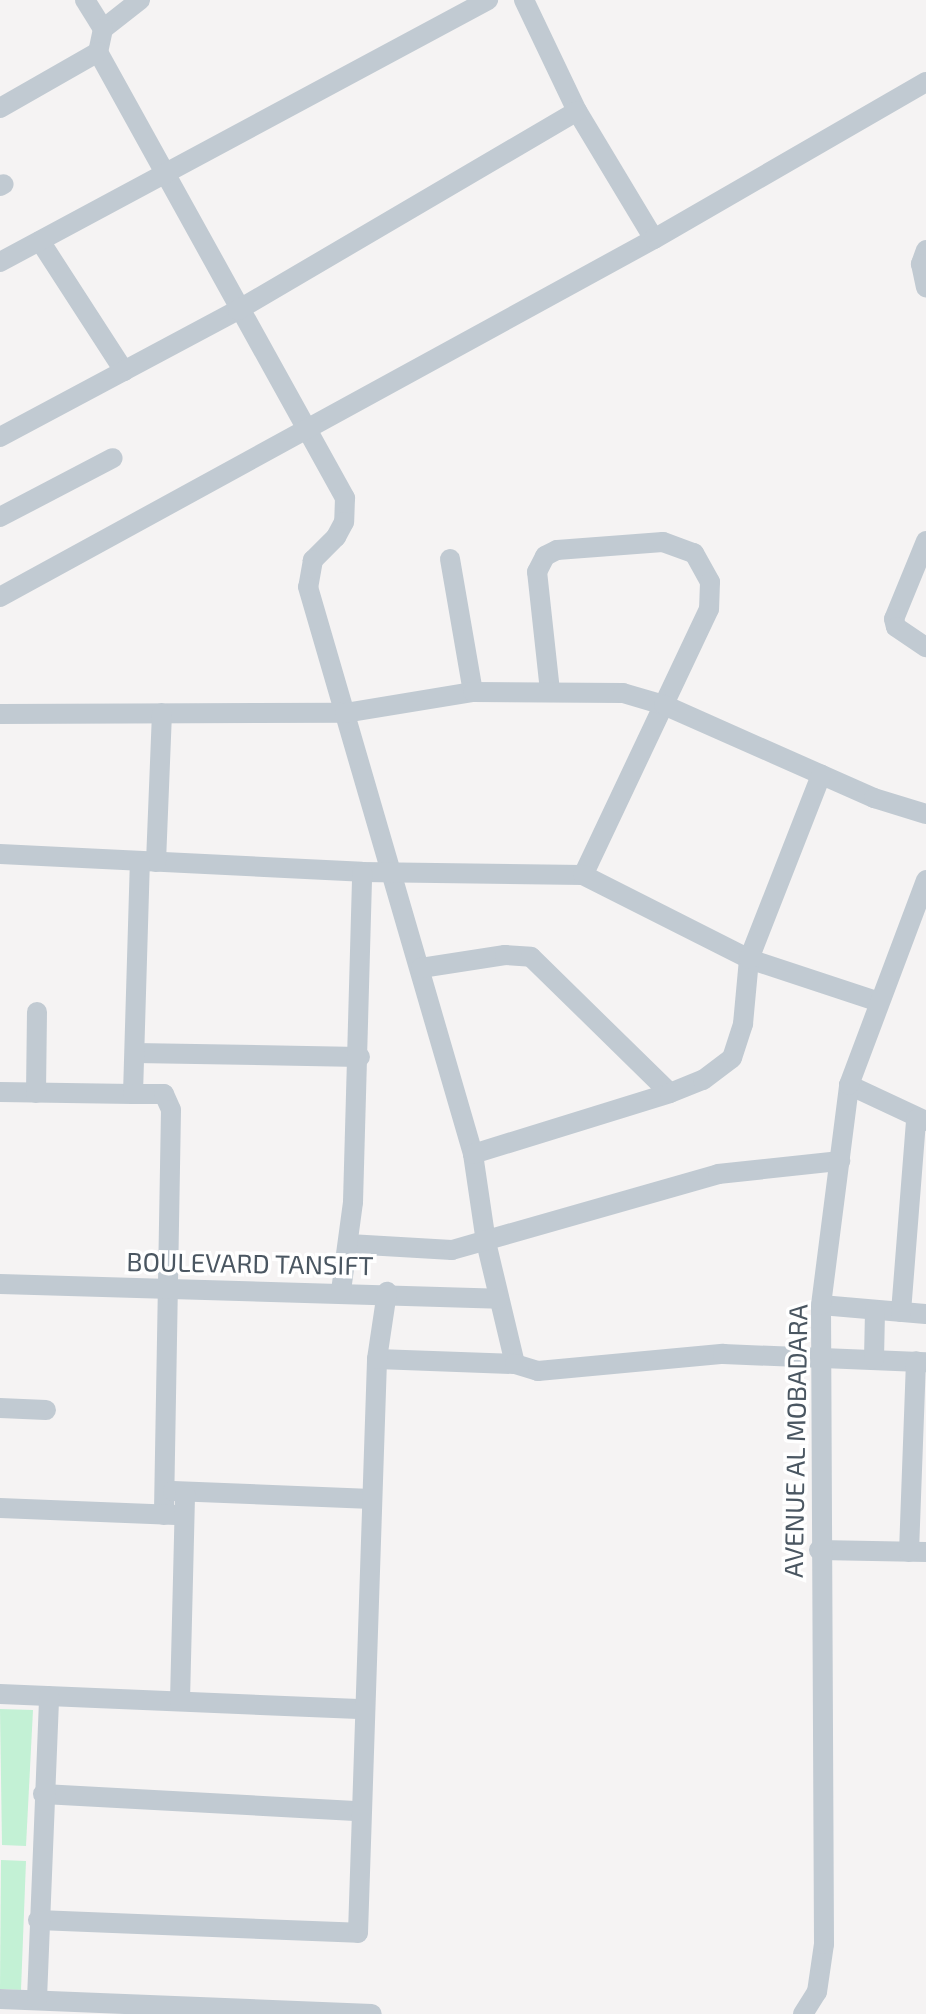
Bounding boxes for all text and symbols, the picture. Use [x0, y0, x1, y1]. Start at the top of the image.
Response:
street label: BOULEVARD TANSIFT [126, 1245, 374, 1281]
street label: AVENUE AL MOBADARA [777, 1303, 813, 1579]

